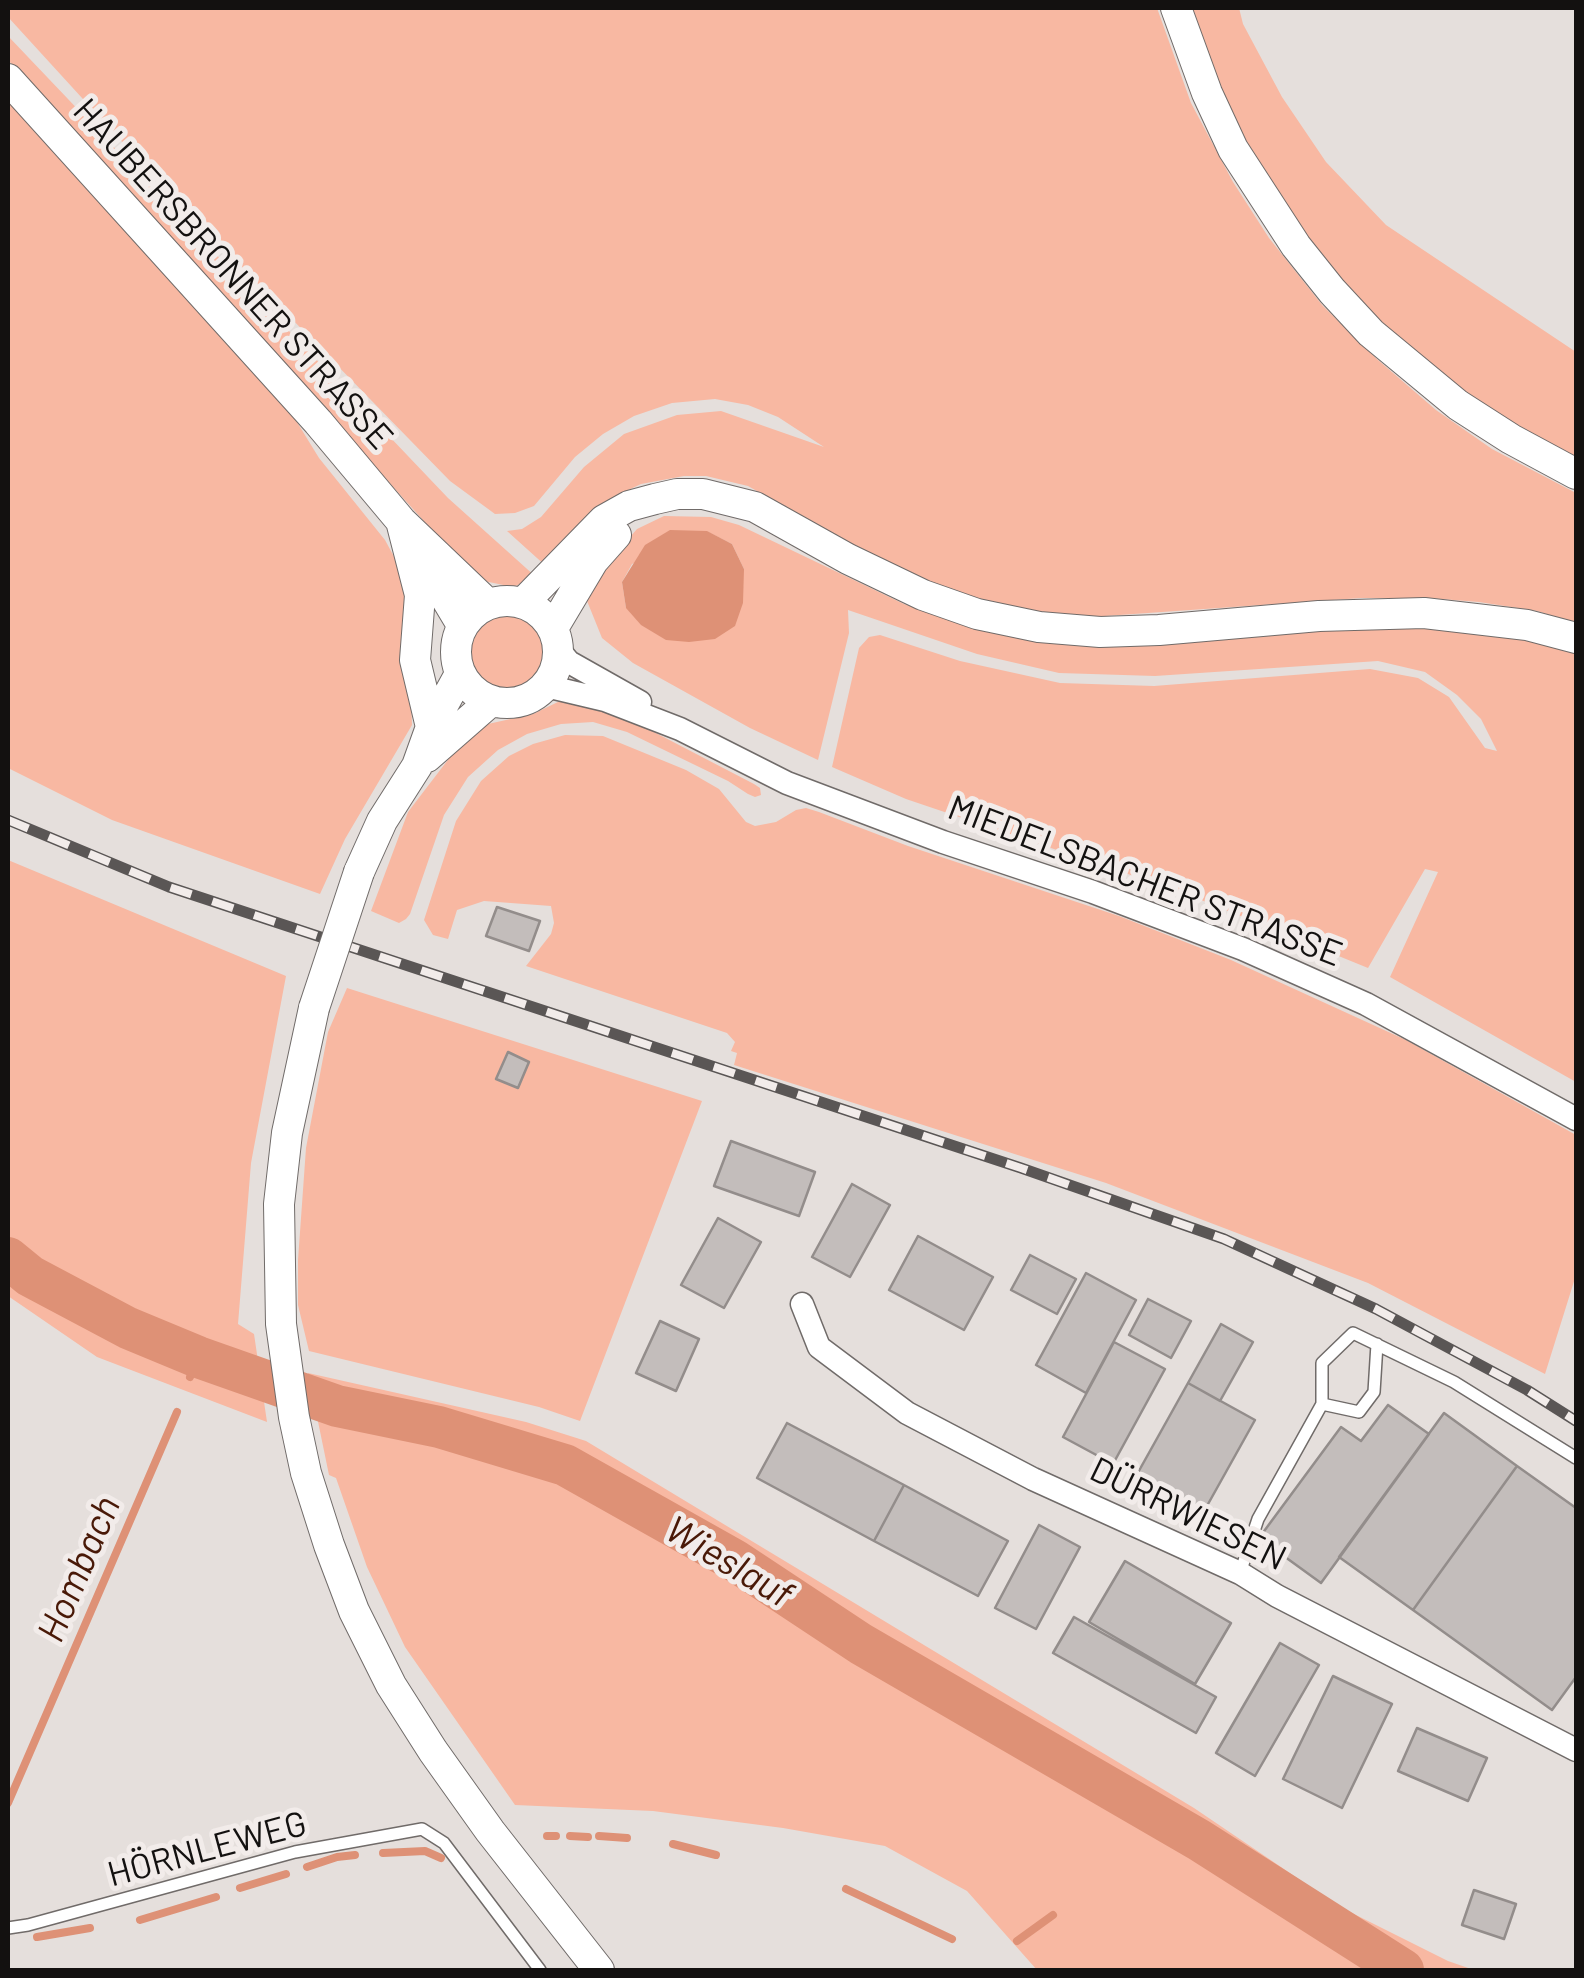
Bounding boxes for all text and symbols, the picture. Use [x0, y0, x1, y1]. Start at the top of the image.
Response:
street label: HAUBERSBRONNER STRASSE [64, 90, 402, 458]
street label: MIEDELSBACHER STRASSE [942, 786, 1348, 976]
street label: DÜRRWIESEN [1083, 1448, 1293, 1580]
water label: Hombach [28, 1489, 130, 1649]
water label: Wieslauf [657, 1506, 801, 1618]
street label: HÖRNLEWEG [103, 1802, 311, 1896]

